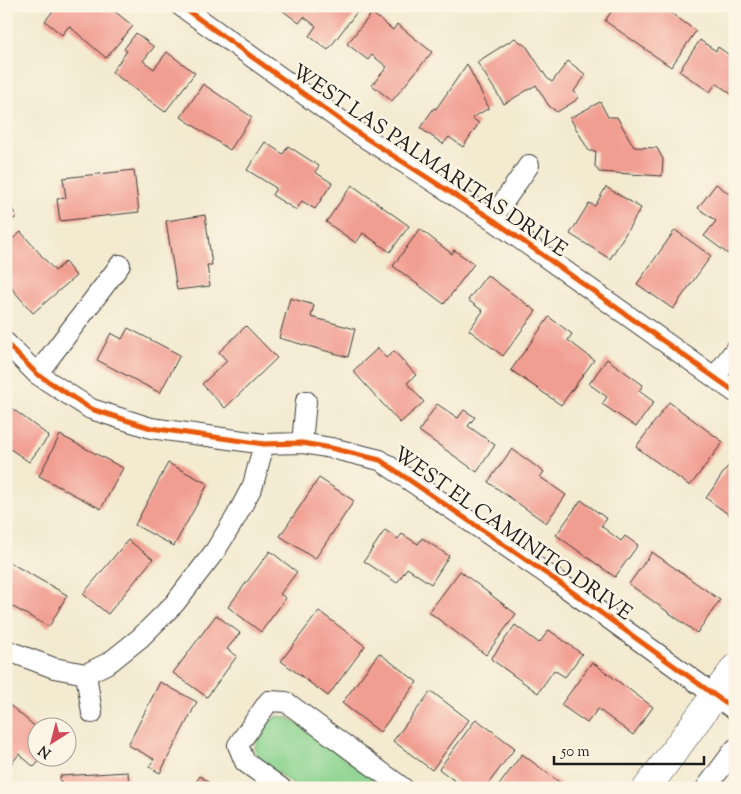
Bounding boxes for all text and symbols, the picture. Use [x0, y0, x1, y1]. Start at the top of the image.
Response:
street label: WEST LAS PALMARITAS DRIVE [285, 58, 573, 266]
street label: WEST EL CAMINITO DRIVE [386, 440, 638, 629]
north arrow [28, 716, 78, 766]
scale bar [554, 734, 704, 766]
text: N [35, 740, 56, 762]
text: 50 m [560, 742, 590, 763]

